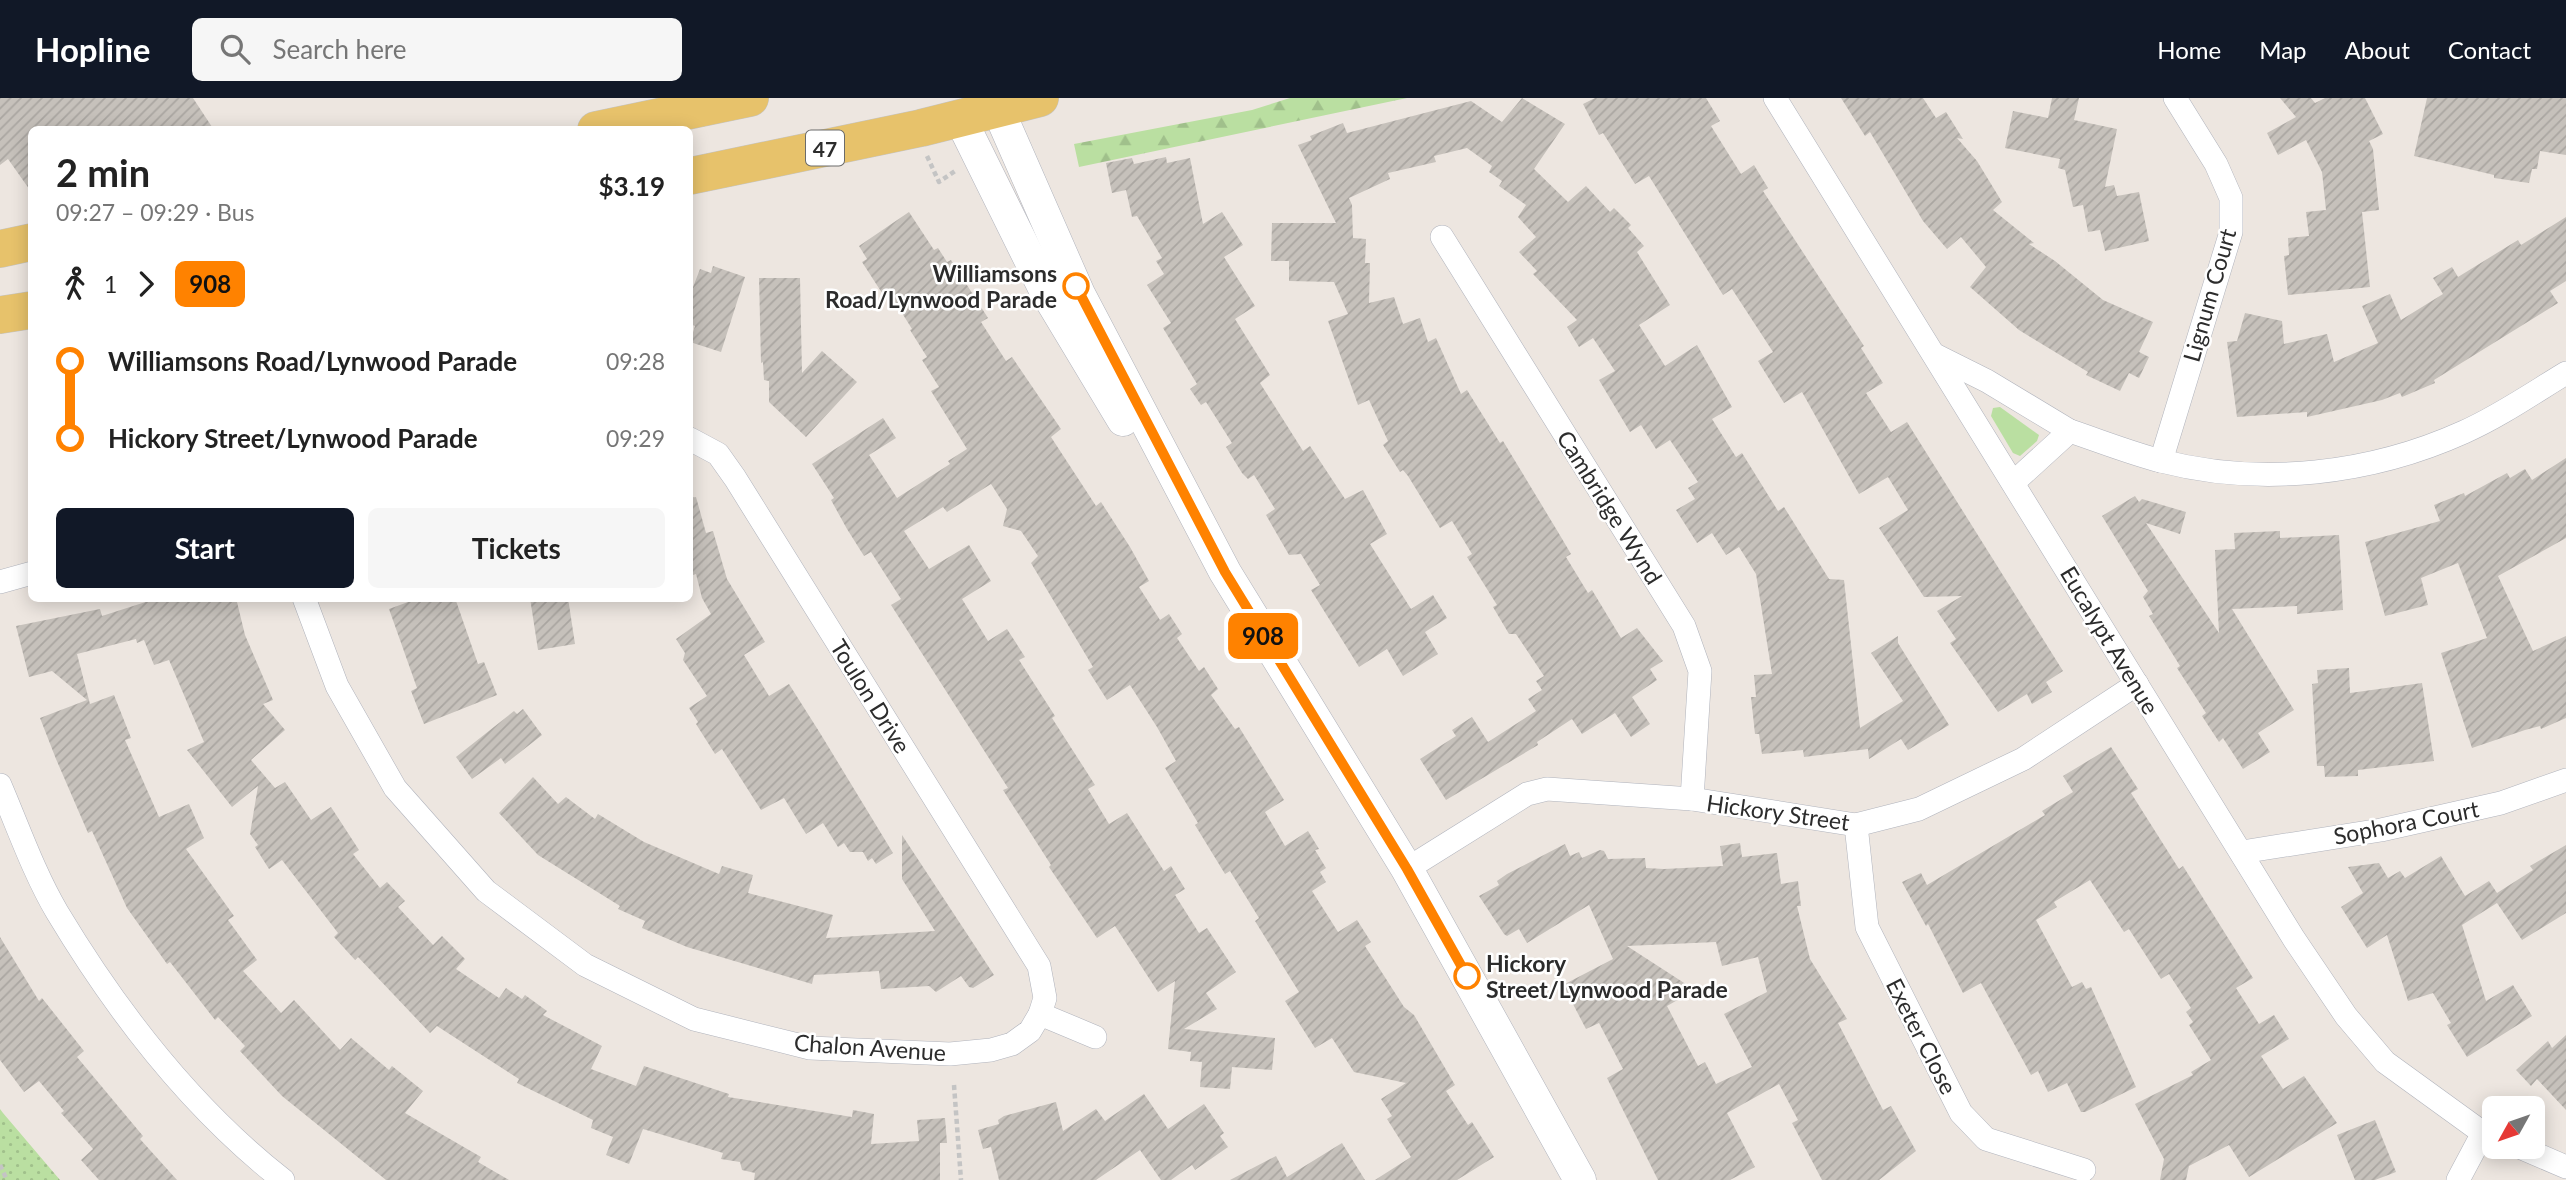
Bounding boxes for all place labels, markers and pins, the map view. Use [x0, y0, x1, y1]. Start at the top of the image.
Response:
place label: Williamsons Road/Lynwood Parade [825, 259, 1057, 313]
marker: Williamsons Road/Lynwood Parade [1063, 273, 1089, 299]
place label: Hickory Street/Lynwood Parade [1486, 949, 1728, 1003]
marker: Hickory Street/Lynwood Parade [1454, 963, 1480, 989]

